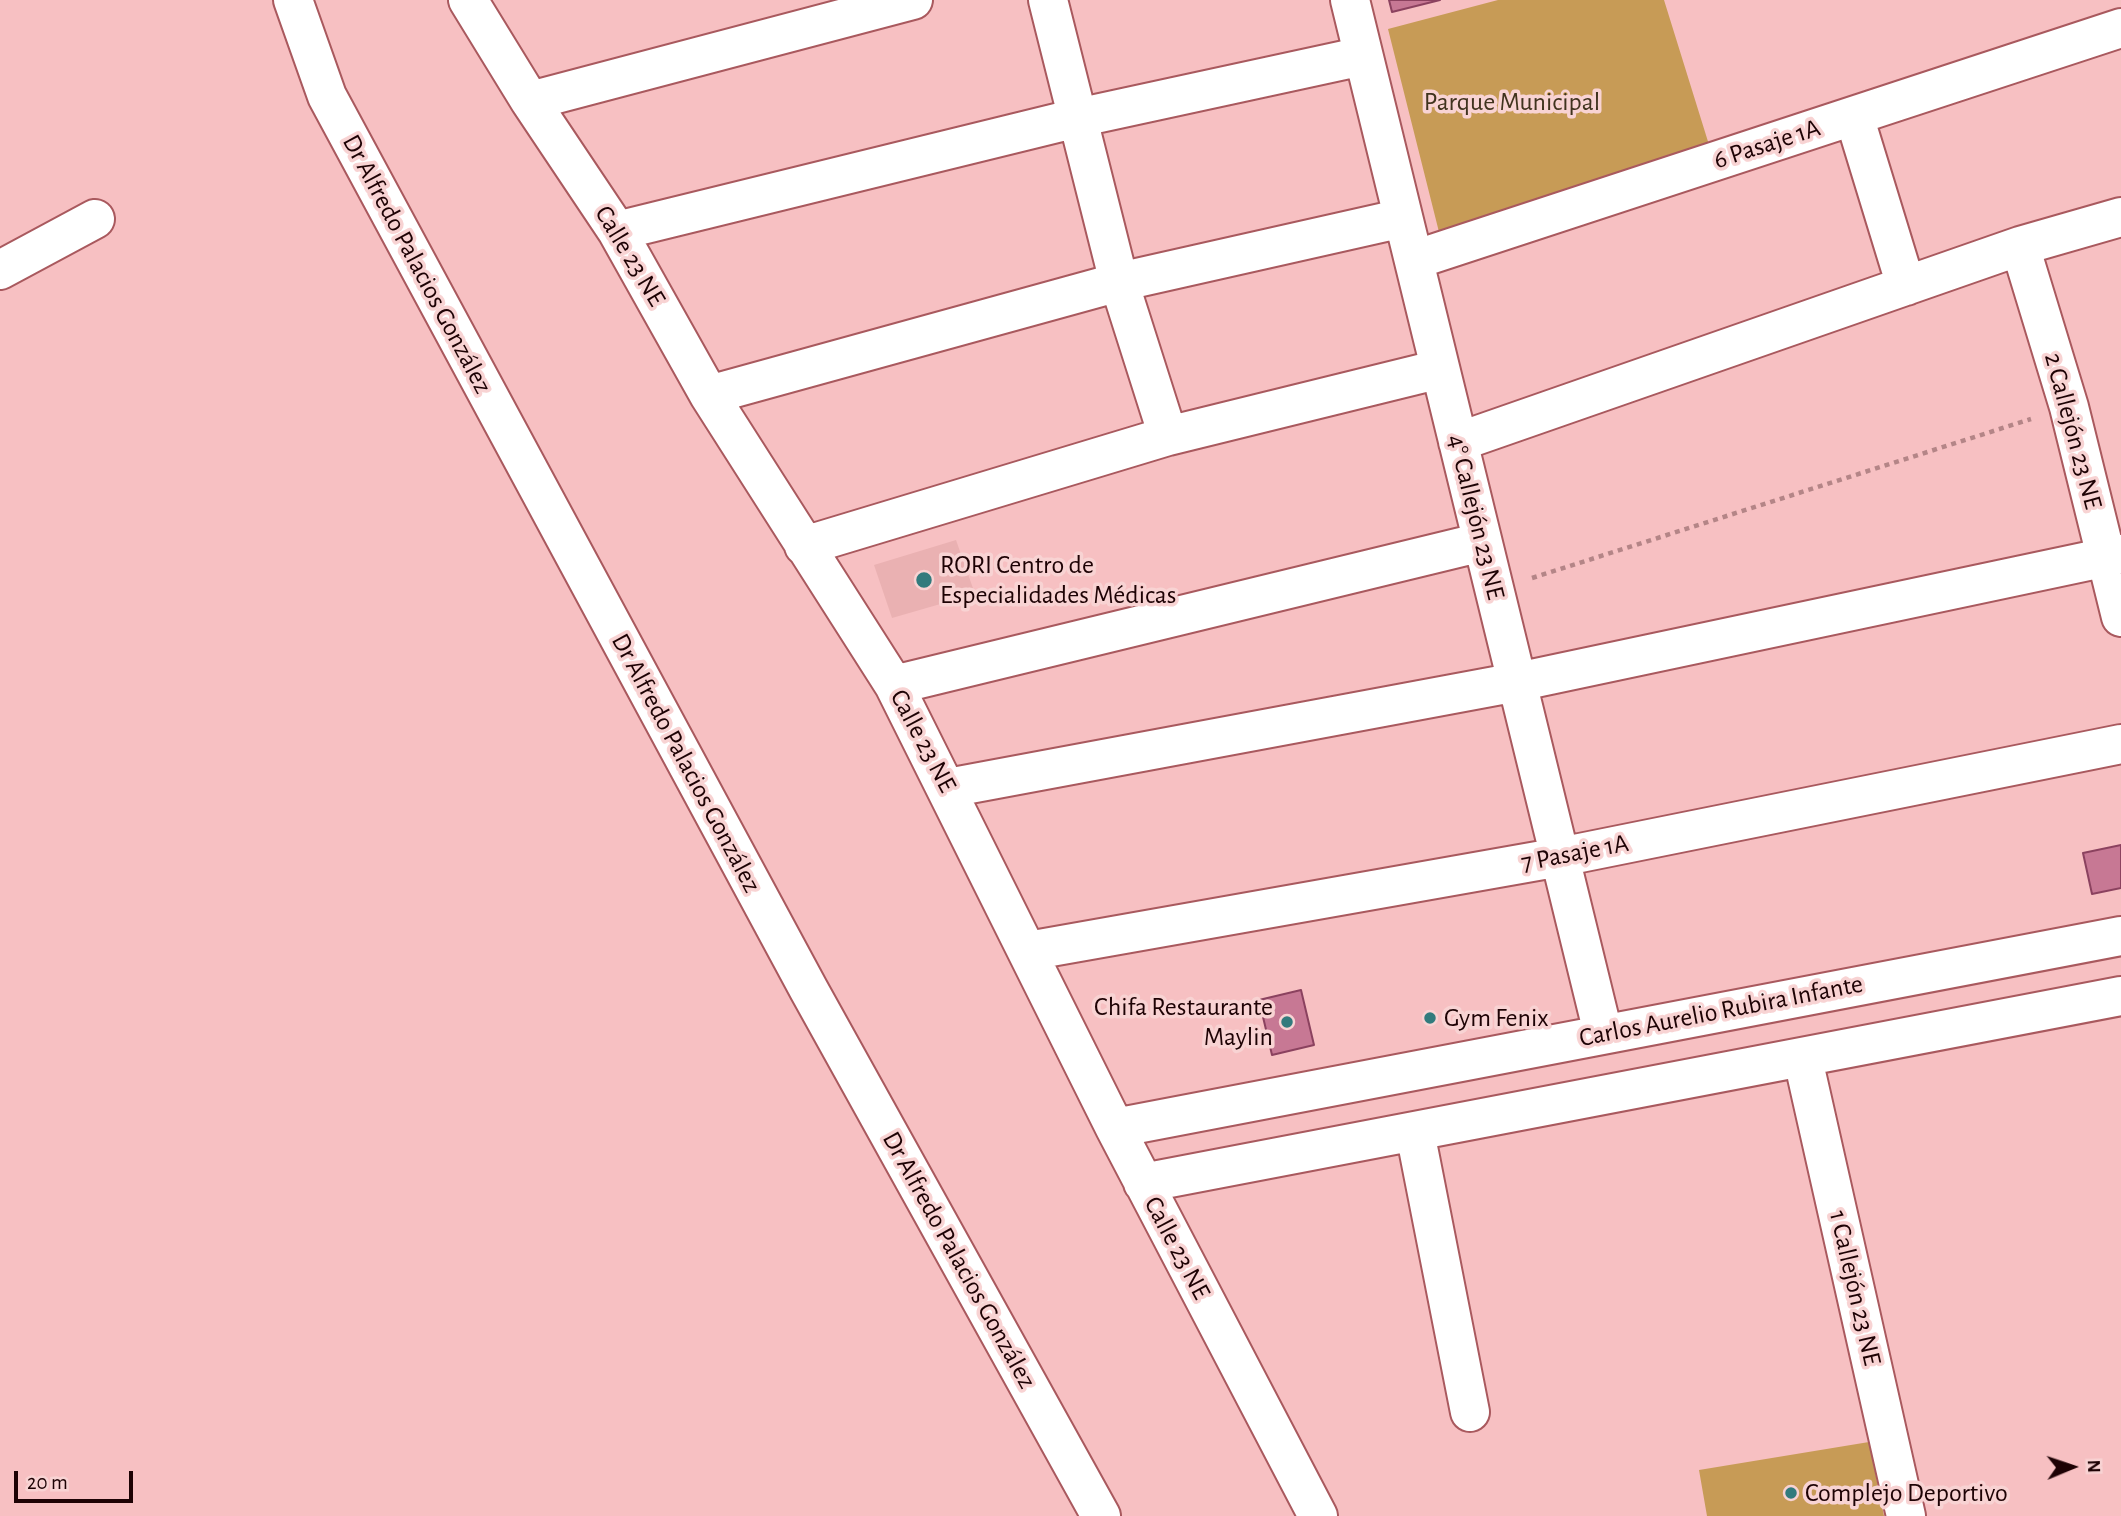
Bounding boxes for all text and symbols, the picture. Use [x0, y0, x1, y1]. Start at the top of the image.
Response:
park label: Parque Municipal [1424, 86, 1600, 118]
street label: 6 Pasaje 1A [1710, 112, 1824, 176]
street label: Dr Alfredo Palacios González [335, 129, 499, 399]
street label: Calle 23 NE [588, 200, 672, 312]
street label: 2 Callejón 23 NE [2037, 349, 2109, 513]
street label: 4° Callejón 23 NE [1440, 431, 1512, 603]
place label: RORI Centro de Especialidades Médicas [940, 549, 1176, 610]
marker: RORI Centro de Especialidades Médicas [914, 570, 934, 590]
street label: Dr Alfredo Palacios González [604, 628, 768, 898]
street label: Calle 23 NE [883, 684, 963, 798]
street label: 7 Pasaje 1A [1519, 827, 1631, 879]
street label: Carlos Aurelio Rubira Infante [1577, 968, 1865, 1054]
place label: Chifa Restaurante Maylin [1094, 991, 1273, 1052]
place label: Gym Fenix [1444, 1002, 1549, 1034]
marker: Gym Fenix [1422, 1010, 1438, 1026]
marker: Chifa Restaurante Maylin [1279, 1014, 1295, 1030]
street label: Dr Alfredo Palacios González [875, 1126, 1043, 1394]
street label: Calle 23 NE [1137, 1191, 1217, 1305]
street label: 1 Callejón 23 NE [1822, 1208, 1888, 1368]
north arrow [2037, 1432, 2107, 1502]
scale bar [18, 1456, 136, 1500]
text: N [2084, 1459, 2103, 1473]
text: 20 m [27, 1472, 68, 1493]
place label: Complejo Deportivo [1805, 1477, 2008, 1509]
marker: Complejo Deportivo [1783, 1485, 1799, 1501]

